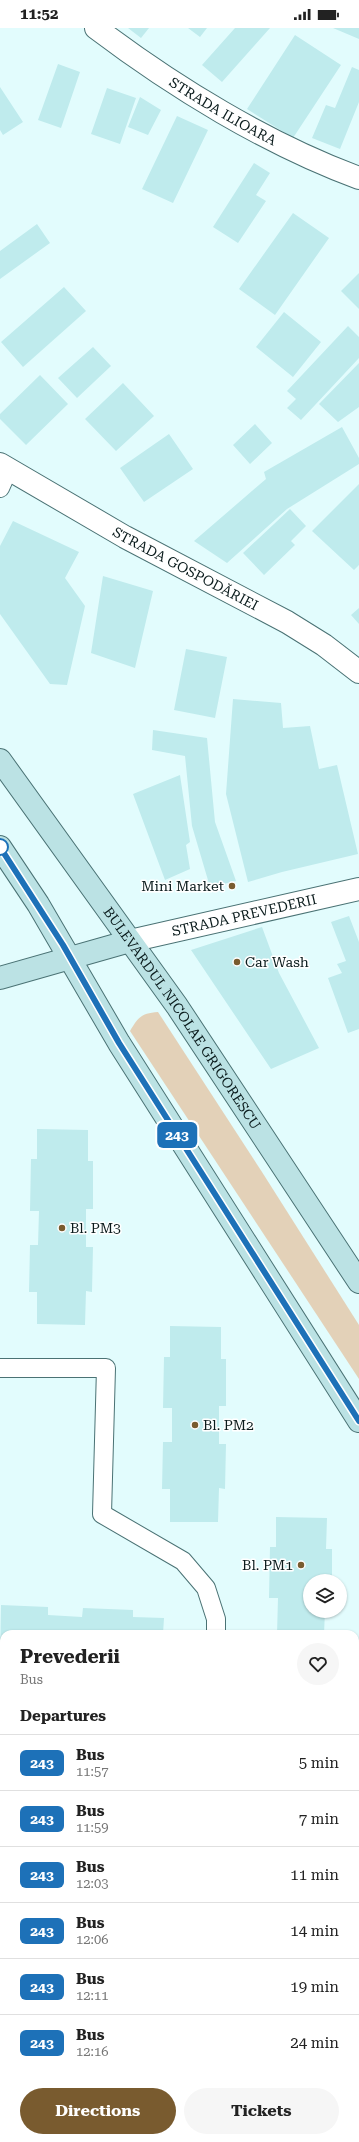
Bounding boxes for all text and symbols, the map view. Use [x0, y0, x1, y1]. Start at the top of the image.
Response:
text: 11:52 [20, 5, 58, 23]
street label: STRADA ILIOARA [166, 74, 279, 149]
street label: STRADA GOSPODĂRIEI [110, 524, 261, 613]
unlabelled marker [0, 838, 9, 856]
place label: Mini Market [141, 878, 224, 894]
marker: Mini Market [227, 881, 237, 891]
street label: STRADA PREVEDERII [170, 891, 318, 939]
street label: BULEVARDUL NICOLAE GRIGORESCU [100, 904, 264, 1132]
place label: Car Wash [245, 954, 309, 970]
marker: Car Wash [232, 957, 242, 967]
line badge: 243 [154, 1122, 200, 1148]
text: 243 [165, 1127, 189, 1143]
place label: Bl. PM3 [70, 1220, 121, 1236]
marker: Bl. PM3 [57, 1223, 67, 1233]
place label: Bl. PM2 [203, 1417, 254, 1433]
marker: Bl. PM2 [190, 1420, 200, 1430]
place label: Bl. PM1 [242, 1557, 293, 1573]
marker: Bl. PM1 [296, 1560, 306, 1570]
map controls [303, 1574, 347, 1618]
button: layers [303, 1574, 347, 1618]
button: heart [297, 1643, 339, 1685]
text: Prevederii [20, 1645, 120, 1668]
text: Bus [20, 1672, 43, 1687]
text: Departures [20, 1707, 106, 1725]
text: Bus [76, 1746, 104, 1764]
text: 5 min [299, 1754, 339, 1772]
text: 243 [30, 1755, 54, 1771]
text: 11:57 [76, 1764, 108, 1779]
text: Bus [76, 1802, 104, 1820]
text: 7 min [299, 1810, 339, 1828]
text: 243 [30, 1811, 54, 1827]
text: 11:59 [76, 1820, 108, 1835]
text: Bus [76, 1858, 104, 1876]
text: 11 min [290, 1866, 339, 1884]
text: 243 [30, 1867, 54, 1883]
text: 12:03 [76, 1876, 108, 1891]
text: Bus [76, 1914, 104, 1932]
text: 14 min [290, 1922, 339, 1940]
text: 243 [30, 1923, 54, 1939]
text: 12:06 [76, 1932, 108, 1947]
text: Bus [76, 1970, 104, 1988]
text: 19 min [290, 1978, 339, 1996]
text: 243 [30, 1979, 54, 1995]
text: 12:11 [76, 1988, 108, 2003]
text: Bus [76, 2026, 104, 2044]
text: 24 min [290, 2034, 339, 2052]
text: 243 [30, 2035, 54, 2051]
text: 12:16 [76, 2044, 108, 2059]
button: Directions [20, 2088, 176, 2134]
button: Tickets [184, 2088, 339, 2134]

